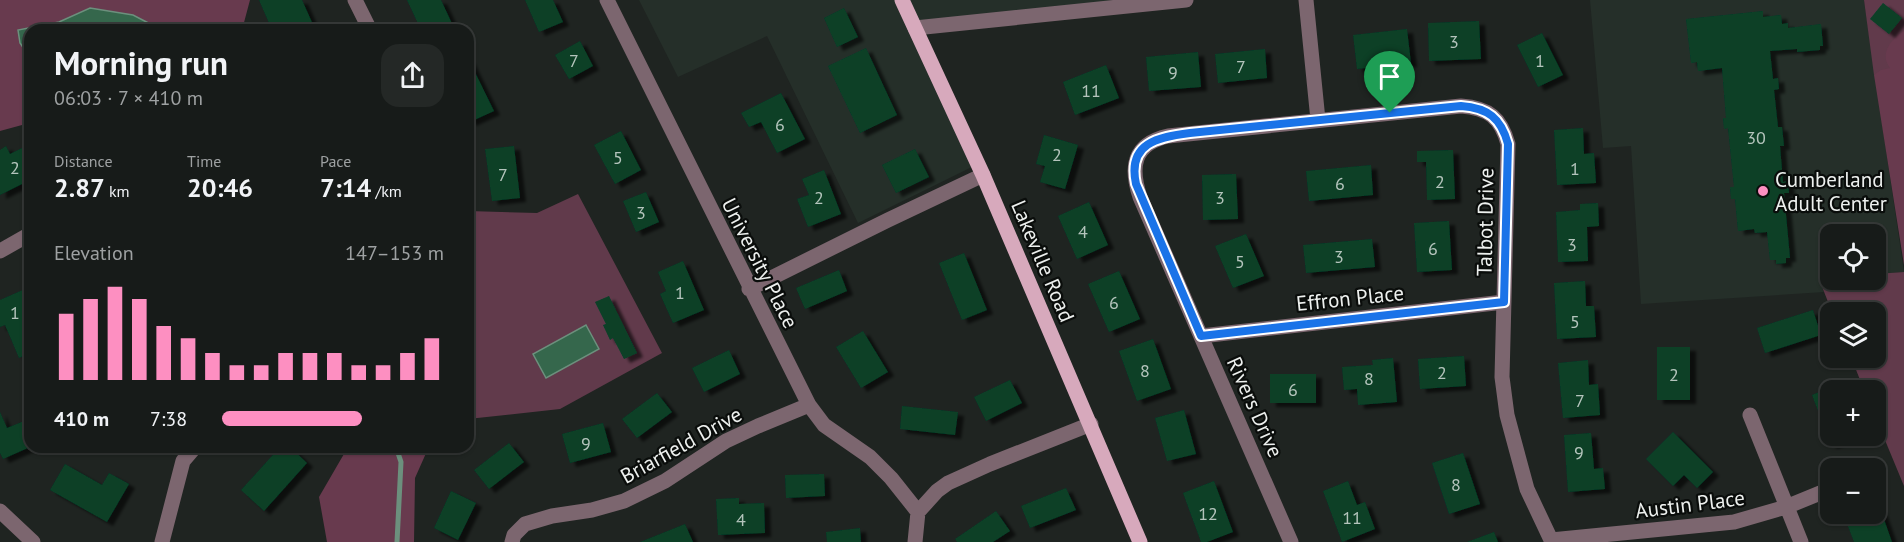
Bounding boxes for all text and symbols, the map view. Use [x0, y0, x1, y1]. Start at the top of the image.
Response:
house number: 3 [1449, 30, 1459, 53]
text: Morning run [54, 41, 228, 84]
button: share [381, 44, 444, 107]
house number: 7 [569, 49, 579, 72]
house number: 1 [1535, 49, 1545, 72]
pin [1364, 51, 1415, 113]
house number: 7 [1236, 55, 1246, 78]
icon: arrive [1373, 60, 1406, 93]
house number: 9 [1168, 61, 1178, 84]
house number: 11 [1081, 79, 1101, 102]
text: 06:03 · 7 × 410 m [54, 85, 203, 111]
house number: 6 [775, 113, 785, 136]
house number: 30 [1746, 126, 1766, 149]
house number: 2 [1052, 143, 1062, 166]
house number: 5 [613, 146, 623, 169]
text: Distance [54, 151, 113, 171]
text: Time [187, 151, 221, 171]
text: Pace [320, 151, 351, 171]
house number: 2 [10, 156, 20, 179]
house number: 1 [1570, 157, 1580, 180]
house number: 7 [498, 163, 508, 186]
place label: Cumberland Adult Center [1775, 166, 1887, 217]
street label: Talbot Drive [1471, 168, 1499, 276]
house number: 2 [1435, 170, 1445, 193]
text: 2.87 [54, 171, 105, 204]
text: 20:46 [187, 171, 253, 204]
text: 7:14 [320, 171, 371, 204]
house number: 6 [1335, 172, 1345, 195]
text: km [105, 181, 130, 201]
text: /km [371, 181, 402, 201]
marker: Cumberland Adult Center [1756, 184, 1770, 198]
house number: 2 [814, 186, 824, 209]
house number: 3 [1215, 186, 1225, 209]
street label: University Place [716, 193, 804, 333]
street label: Lakeville Road [1005, 196, 1081, 326]
house number: 3 [636, 201, 646, 224]
house number: 4 [1078, 220, 1088, 243]
map controls [1820, 224, 1886, 524]
button: locate [1820, 224, 1886, 290]
house number: 3 [1567, 233, 1577, 256]
house number: 6 [1428, 237, 1438, 260]
text: Elevation [54, 240, 134, 266]
text: 147–153 m [345, 240, 444, 266]
house number: 3 [1334, 245, 1344, 268]
house number: 5 [1235, 250, 1245, 273]
street label: Effron Place [1295, 279, 1405, 317]
house number: 1 [675, 281, 685, 304]
house number: 6 [1109, 291, 1119, 314]
house number: 1 [10, 301, 20, 324]
button: layers [1820, 302, 1886, 368]
house number: 5 [1570, 310, 1580, 333]
street label: Rivers Drive [1221, 352, 1289, 462]
house number: 8 [1140, 359, 1150, 382]
house number: 2 [1437, 361, 1447, 384]
house number: 2 [1669, 363, 1679, 386]
house number: 8 [1364, 367, 1374, 390]
house number: 6 [1288, 378, 1298, 401]
button: + [1820, 380, 1886, 446]
house number: 7 [1575, 389, 1585, 412]
street label: Briarfield Drive [616, 401, 746, 489]
text: 410 m [54, 406, 109, 432]
text: 7:38 [150, 406, 187, 432]
house number: 9 [581, 432, 591, 455]
house number: 9 [1574, 441, 1584, 464]
button: − [1820, 458, 1886, 524]
house number: 8 [1451, 473, 1461, 496]
street label: Austin Place [1634, 484, 1746, 524]
house number: 12 [1198, 502, 1218, 525]
house number: 11 [1342, 506, 1362, 529]
house number: 4 [736, 508, 746, 531]

